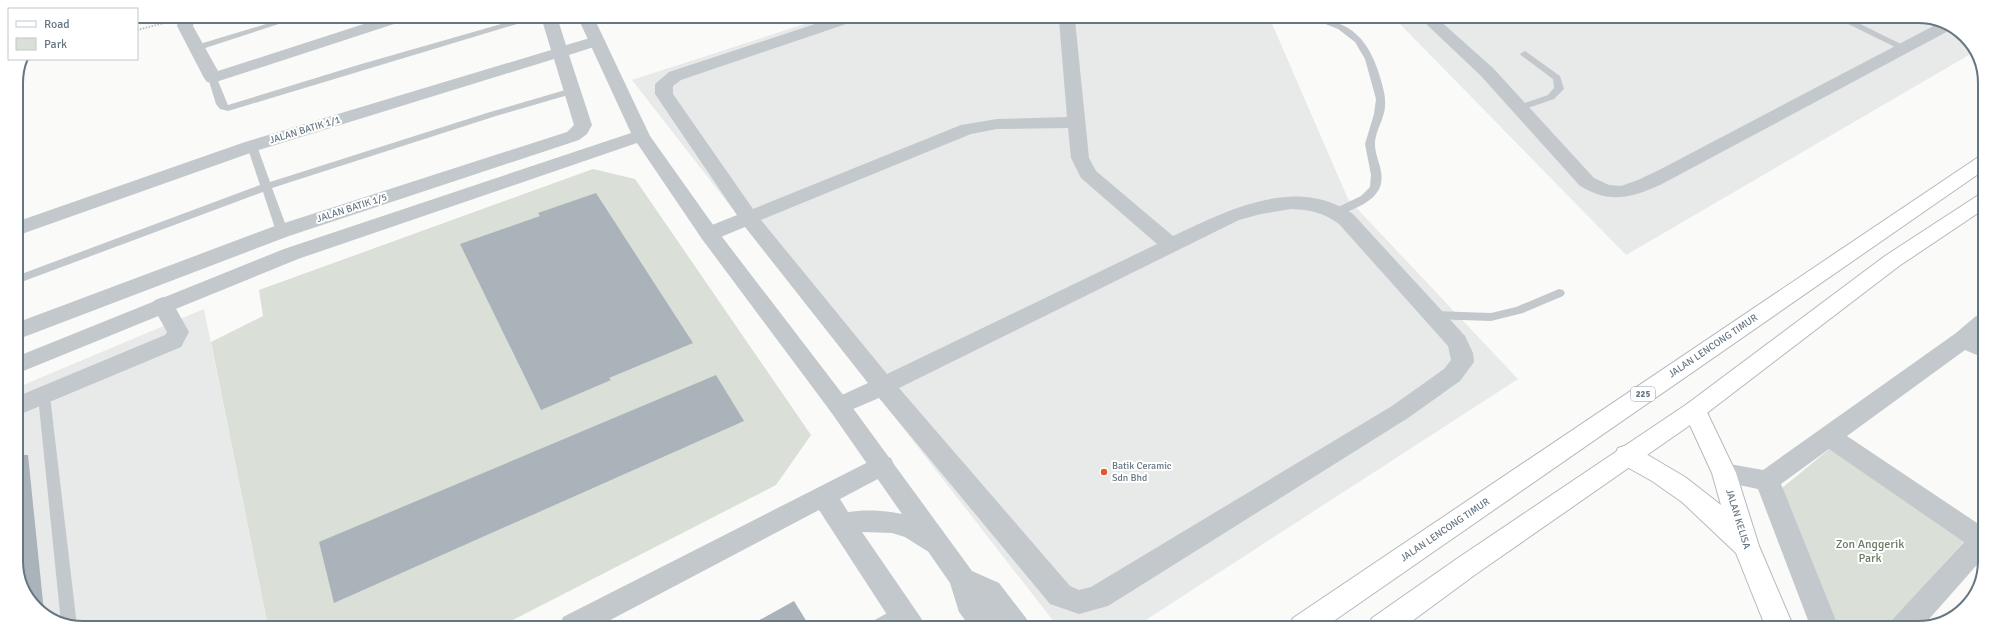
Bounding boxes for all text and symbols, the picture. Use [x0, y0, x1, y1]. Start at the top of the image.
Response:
legend [8, 8, 138, 60]
text: Road [44, 17, 70, 32]
text: Park [44, 37, 67, 52]
street label: JALAN BATIK 1/1 [268, 114, 342, 146]
street label: JALAN BATIK 1/5 [315, 191, 389, 225]
street label: JALAN LENCONG TIMUR [1666, 312, 1760, 380]
road number: 225 [1631, 387, 1655, 401]
place label: Batik Ceramic Sdn Bhd [1112, 460, 1172, 484]
marker: Batik Ceramic Sdn Bhd [1099, 467, 1109, 477]
street label: JALAN KELISA [1723, 488, 1753, 550]
street label: JALAN LENCONG TIMUR [1398, 496, 1492, 564]
park label: Zon Anggerik Park [1836, 537, 1904, 566]

